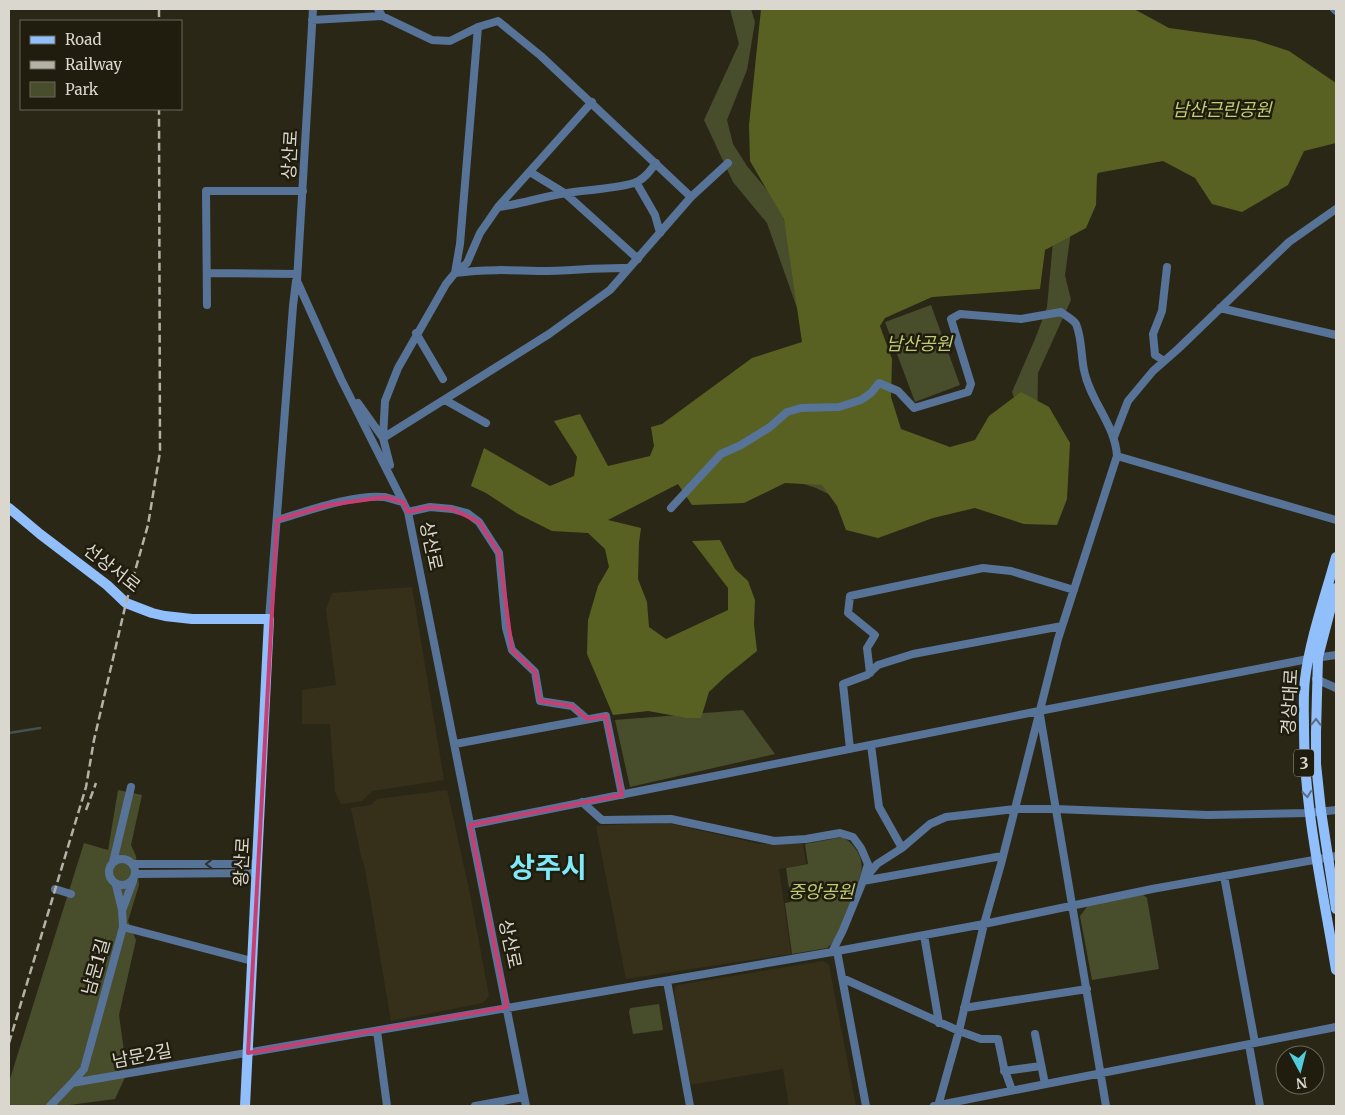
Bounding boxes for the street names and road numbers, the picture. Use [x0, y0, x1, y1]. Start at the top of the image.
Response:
street label: 상산로 [277, 130, 302, 180]
street label: 상산로 [415, 519, 448, 573]
street label: 선상서로 [79, 538, 145, 597]
street label: 경상대로 [1276, 668, 1303, 736]
road number: 3 [1294, 750, 1314, 776]
street label: 왕산로 [229, 837, 254, 887]
street label: 상산로 [494, 917, 527, 971]
street label: 남문1길 [76, 936, 115, 998]
street label: 남문2길 [110, 1038, 174, 1073]

